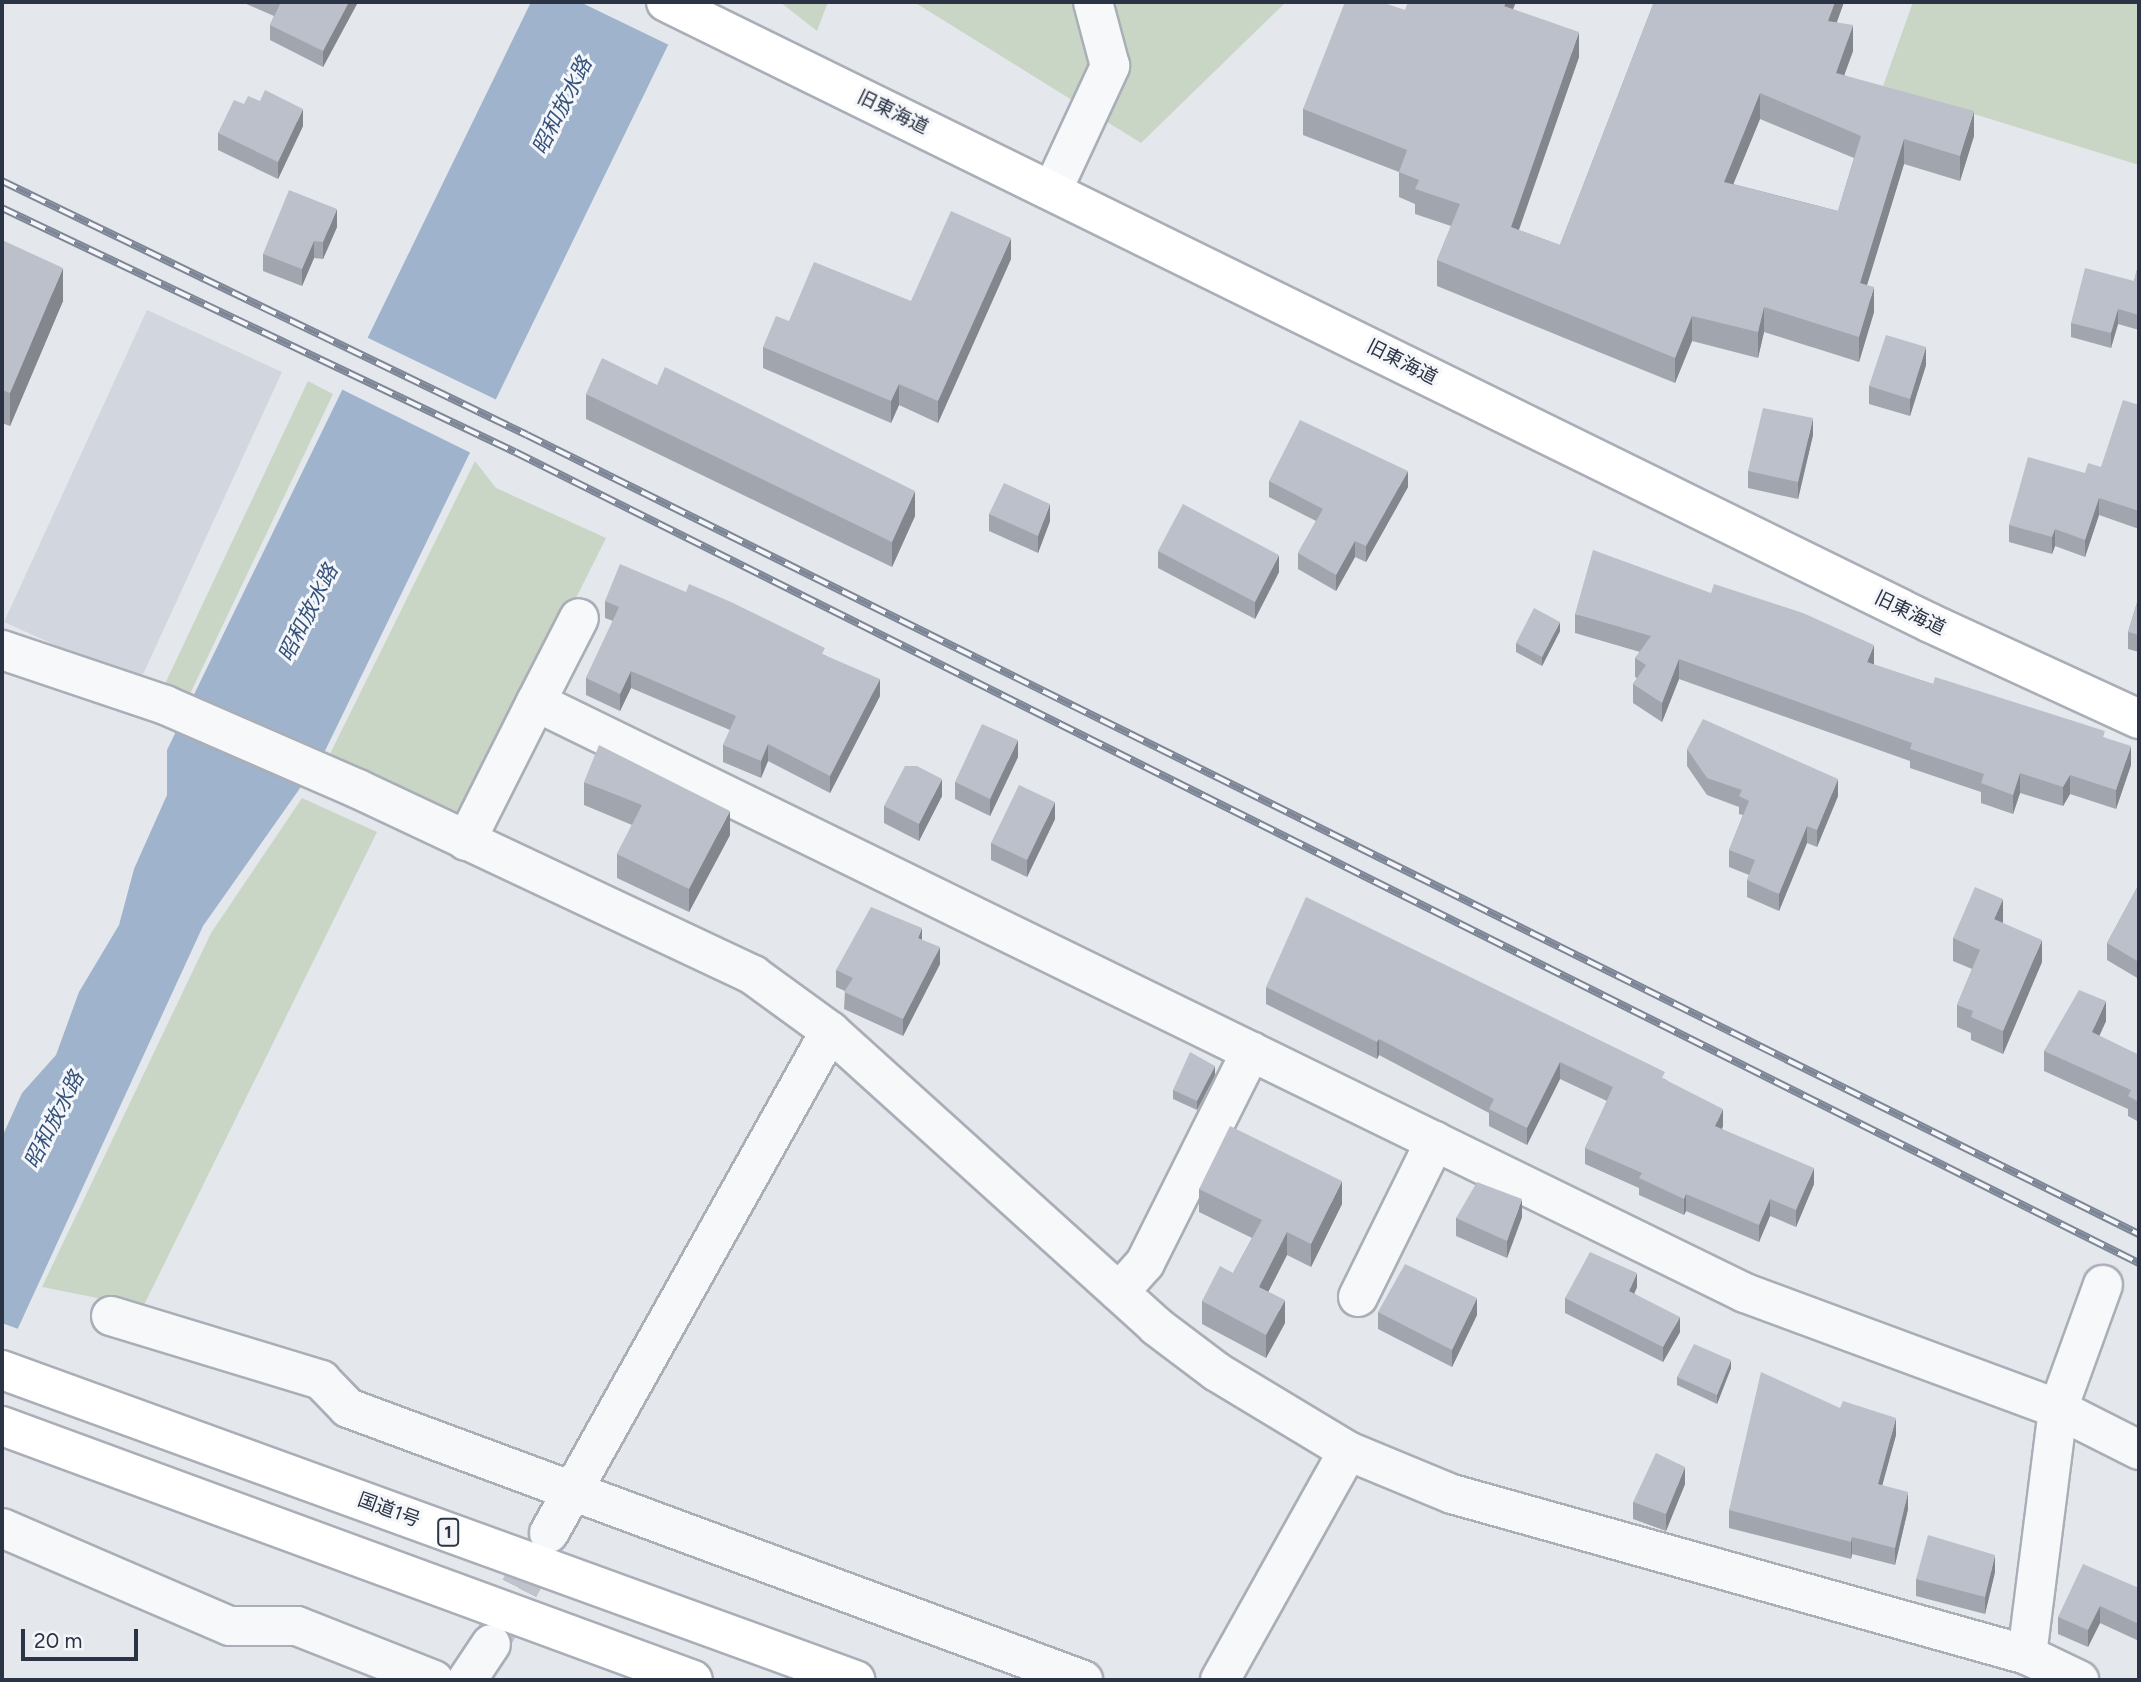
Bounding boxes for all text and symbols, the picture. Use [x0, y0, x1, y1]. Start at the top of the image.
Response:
water label: 昭和放水路 [527, 54, 597, 158]
street label: 旧東海道 [854, 85, 932, 139]
street label: 旧東海道 [1363, 335, 1441, 389]
water label: 昭和放水路 [273, 561, 343, 665]
street label: 旧東海道 [1871, 586, 1949, 640]
water label: 昭和放水路 [19, 1068, 89, 1172]
street label: 国道1号 [355, 1488, 423, 1532]
road number: 1 [436, 1518, 460, 1546]
scale bar [24, 1616, 142, 1660]
text: 20 m [34, 1628, 82, 1653]

